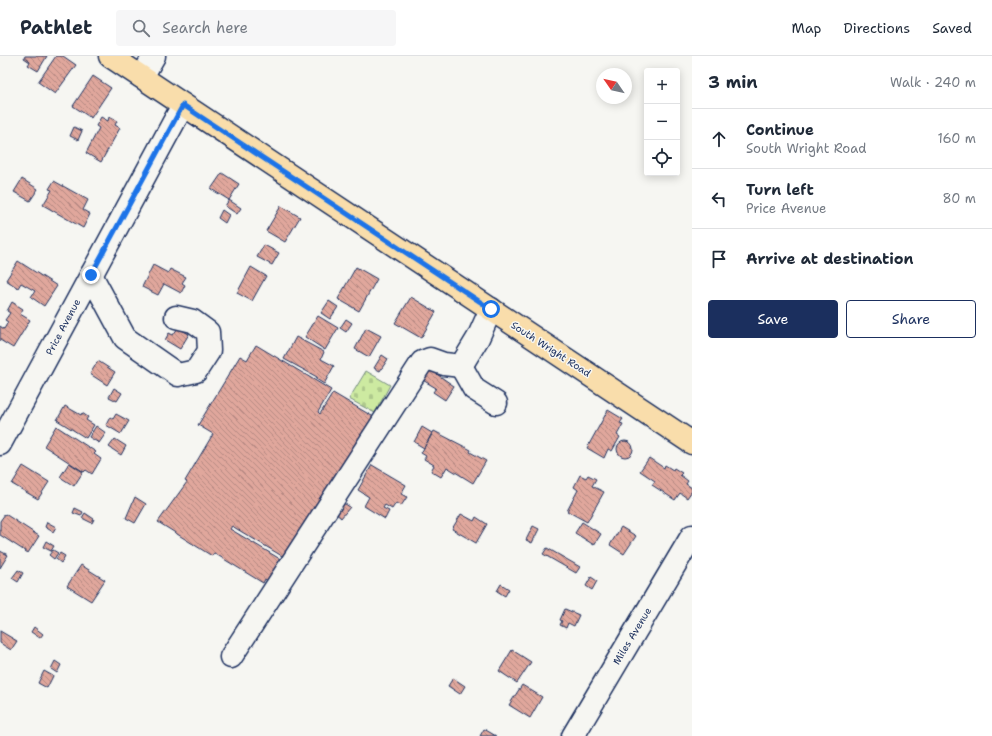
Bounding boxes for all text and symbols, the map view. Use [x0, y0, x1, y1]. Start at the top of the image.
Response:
search box [116, 10, 396, 46]
text: Pathlet [20, 15, 92, 40]
icon: search [130, 17, 152, 39]
text: Search here [162, 18, 248, 38]
text: Map [792, 19, 822, 37]
text: Directions [844, 19, 910, 37]
text: Saved [932, 19, 972, 37]
north arrow [596, 68, 632, 104]
map controls [644, 68, 680, 176]
button: + [644, 68, 680, 104]
text: 3 min [708, 71, 758, 93]
text: Walk · 240 m [890, 74, 976, 91]
button: − [644, 104, 680, 140]
text: Continue [746, 120, 814, 140]
icon: ahead [708, 128, 730, 150]
text: 160 m [938, 130, 976, 147]
button: locate [644, 140, 680, 176]
text: South Wright Road [746, 140, 866, 157]
text: Turn left [746, 180, 814, 200]
icon: left [708, 188, 730, 210]
text: 80 m [942, 190, 976, 207]
text: Price Avenue [746, 200, 826, 217]
icon: arrive [708, 248, 730, 270]
text: Arrive at destination [746, 249, 914, 269]
route end [82, 266, 100, 284]
street label: Price Avenue [43, 296, 83, 357]
route start [482, 300, 500, 318]
button: Save [708, 300, 838, 338]
button: Share [846, 300, 976, 338]
street label: South Wright Road [509, 318, 594, 380]
street label: Miles Avenue [610, 605, 654, 667]

